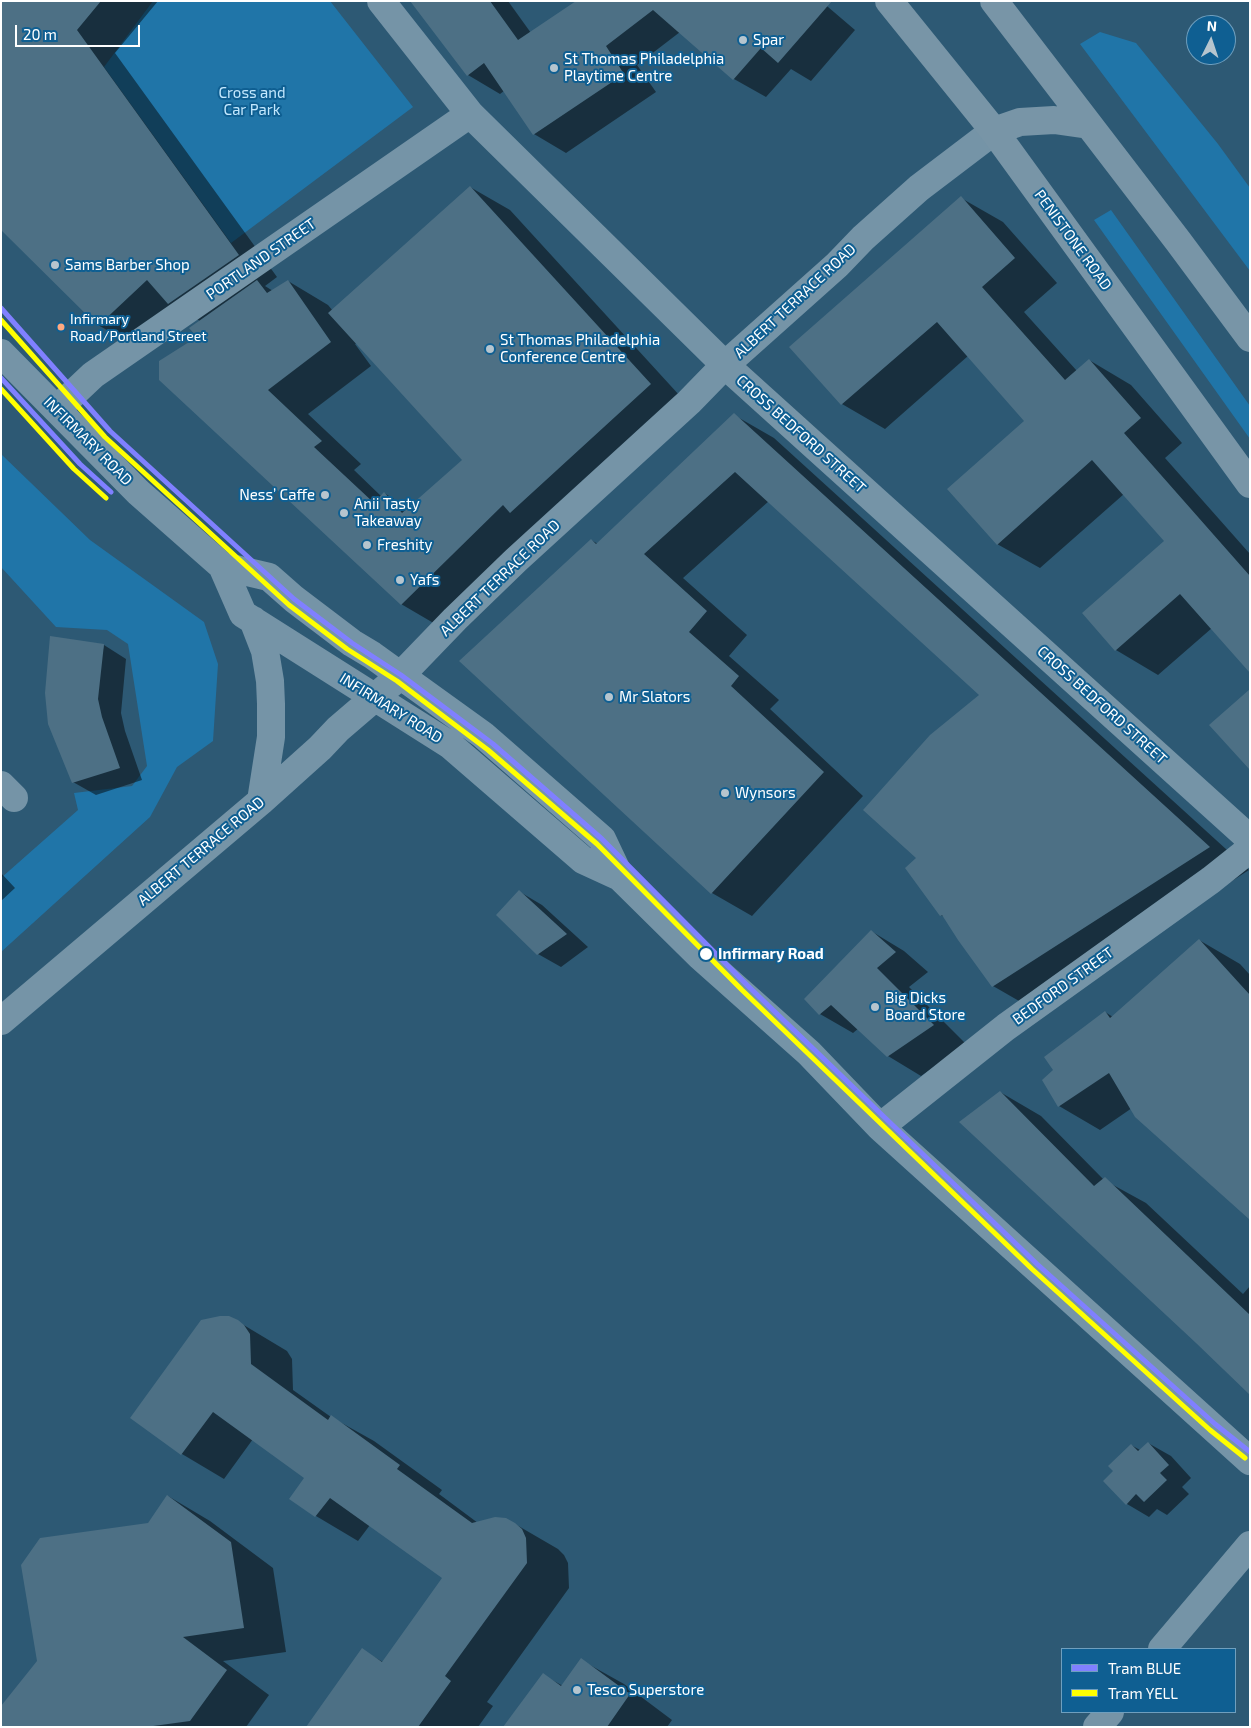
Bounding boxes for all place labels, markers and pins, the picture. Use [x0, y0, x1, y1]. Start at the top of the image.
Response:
place label: Spar [753, 31, 784, 49]
marker: Spar [737, 34, 749, 46]
place label: St Thomas Philadelphia Playtime Centre [564, 50, 724, 85]
marker: St Thomas Philadelphia Playtime Centre [548, 62, 560, 74]
place label: Sams Barber Shop [65, 256, 190, 274]
marker: Sams Barber Shop [49, 259, 61, 271]
place label: Infirmary Road/Portland Street [70, 311, 207, 344]
marker: Infirmary Road/Portland Street [56, 322, 66, 332]
place label: St Thomas Philadelphia Conference Centre [500, 331, 660, 366]
marker: St Thomas Philadelphia Conference Centre [484, 343, 496, 355]
place label: Ness’ Caffe [239, 486, 315, 504]
marker: Ness’ Caffe [319, 489, 331, 501]
place label: Anii Tasty Takeaway [354, 495, 422, 530]
marker: Anii Tasty Takeaway [338, 507, 350, 519]
place label: Freshity [377, 536, 432, 554]
marker: Freshity [361, 539, 373, 551]
place label: Yafs [410, 571, 439, 589]
marker: Yafs [394, 574, 406, 586]
place label: Mr Slators [619, 688, 690, 706]
marker: Mr Slators [603, 691, 615, 703]
place label: Wynsors [735, 784, 796, 802]
marker: Wynsors [719, 787, 731, 799]
place label: Infirmary Road [718, 945, 824, 963]
marker: Infirmary Road [698, 946, 714, 962]
place label: Big Dicks Board Store [885, 989, 965, 1024]
marker: Big Dicks Board Store [869, 1001, 881, 1013]
place label: Tesco Superstore [587, 1681, 704, 1699]
marker: Tesco Superstore [571, 1684, 583, 1696]

